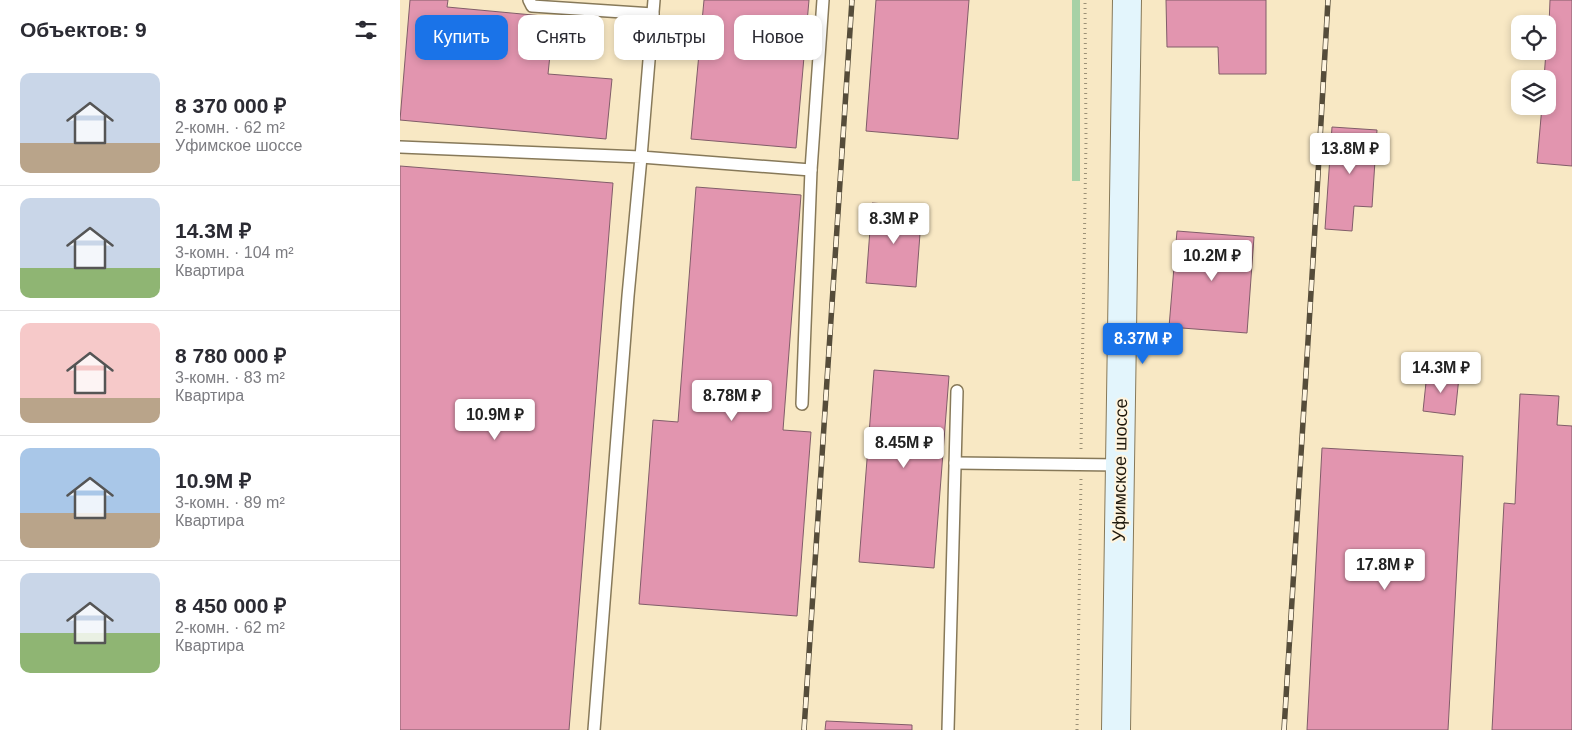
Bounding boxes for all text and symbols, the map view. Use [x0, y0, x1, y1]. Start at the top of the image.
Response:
chip: Купить [415, 15, 508, 60]
chip: Снять [518, 15, 604, 60]
chip: Фильтры [614, 15, 724, 60]
chip: Новое [734, 15, 822, 60]
map controls [1511, 15, 1556, 115]
button: locate [1511, 15, 1556, 60]
icon: filters [352, 16, 380, 44]
text: Объектов: 9 [20, 18, 147, 41]
button: layers [1511, 70, 1556, 115]
icon: home [60, 93, 120, 153]
text: 8 370 000 ₽ [175, 94, 286, 117]
text: 2-комн. · 62 m² [175, 119, 285, 136]
pin: 13.8M ₽ [1304, 132, 1396, 175]
text: Уфимское шоссе [175, 137, 302, 154]
text: 13.8M ₽ [1321, 140, 1379, 157]
pin: 8.3M ₽ [853, 202, 935, 245]
text: 8.3M ₽ [869, 210, 919, 227]
icon: home [60, 218, 120, 278]
text: 14.3M ₽ [175, 219, 251, 242]
pin: 10.2M ₽ [1166, 240, 1258, 282]
text: 3-комн. · 104 m² [175, 244, 294, 261]
text: 10.2M ₽ [1183, 247, 1241, 264]
text: Квартира [175, 262, 244, 279]
pin: 8.37M ₽ [1097, 322, 1189, 365]
text: 8.37M ₽ [1114, 330, 1172, 347]
icon: home [60, 343, 120, 403]
text: 8 780 000 ₽ [175, 344, 286, 367]
pin: 14.3M ₽ [1395, 352, 1487, 394]
text: 14.3M ₽ [1412, 359, 1470, 376]
text: 3-комн. · 83 m² [175, 369, 285, 386]
pin: 8.78M ₽ [686, 380, 778, 422]
text: Квартира [175, 387, 244, 404]
text: 8.78M ₽ [703, 387, 761, 404]
pin: 10.9M ₽ [449, 398, 541, 441]
street label: Уфимское шоссе [1109, 398, 1131, 542]
text: 10.9M ₽ [466, 406, 524, 423]
pin: 8.45M ₽ [858, 426, 950, 469]
text: 8.45M ₽ [875, 434, 933, 451]
icon: home [60, 468, 120, 528]
text: 10.9M ₽ [175, 469, 251, 492]
text: 3-комн. · 89 m² [175, 494, 285, 511]
text: Квартира [175, 512, 244, 529]
pin: 17.8M ₽ [1339, 548, 1431, 591]
text: 17.8M ₽ [1356, 556, 1414, 573]
icon: home [60, 593, 120, 653]
text: 8 450 000 ₽ [175, 594, 286, 617]
text: 2-комн. · 62 m² [175, 619, 285, 636]
text: Квартира [175, 637, 244, 654]

